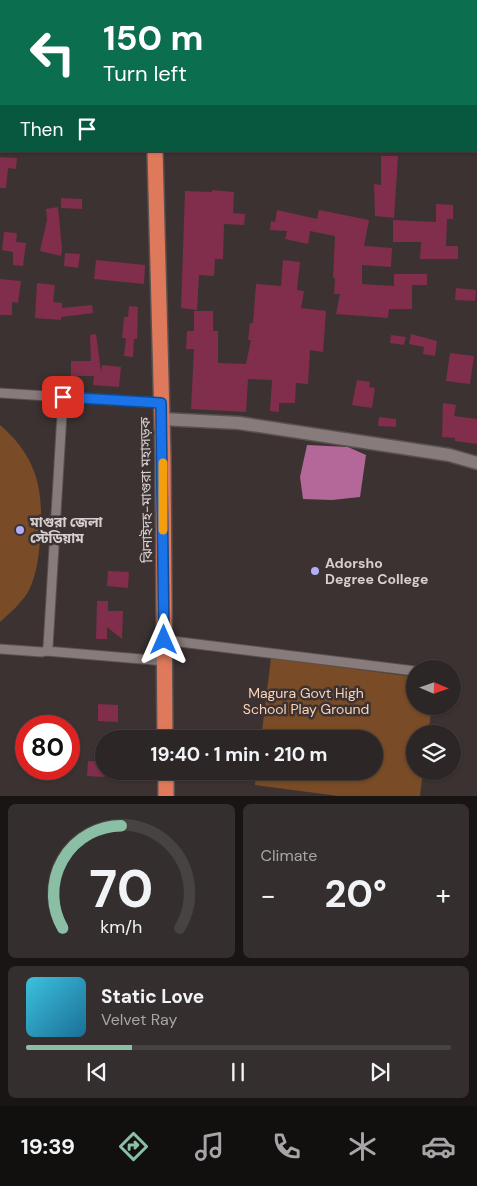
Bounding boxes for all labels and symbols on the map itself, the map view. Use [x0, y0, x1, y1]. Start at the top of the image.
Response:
pin [42, 376, 84, 418]
street label: ঝিনাইদহ-মাগুরা মহাসড়ক [136, 416, 156, 564]
place label: মাগুরা জেলা স্টেডিয়াম [29, 513, 104, 547]
marker: মাগুরা জেলা স্টেডিয়াম [14, 524, 26, 536]
place label: Adorsho Degree College [325, 554, 428, 588]
marker: Adorsho Degree College [309, 565, 321, 577]
position arrow [137, 613, 189, 665]
north arrow [406, 660, 461, 715]
park label: Magura Govt High School Play Ground [243, 684, 369, 718]
speed limit sign: 80 [15, 715, 80, 780]

